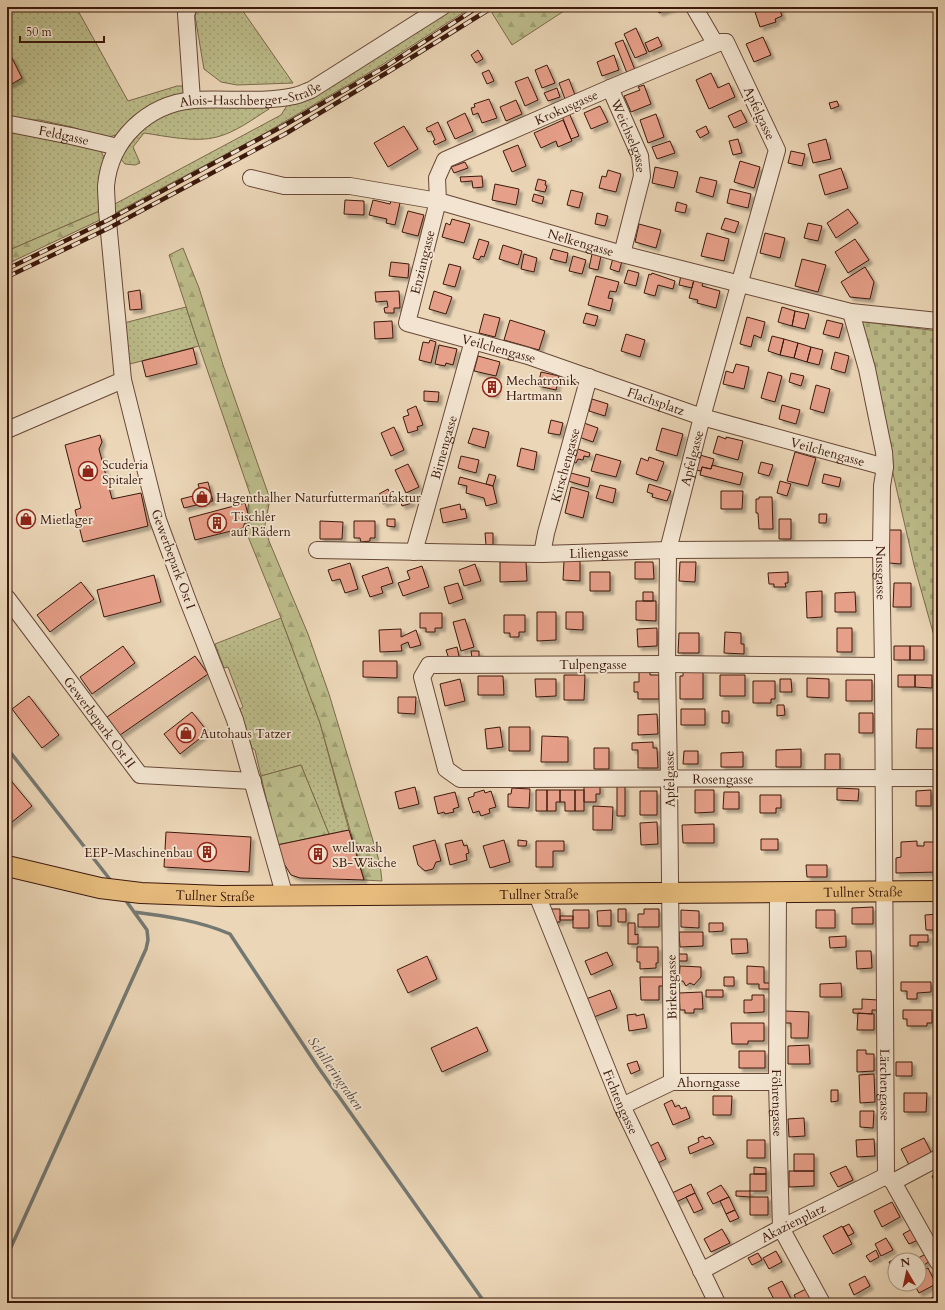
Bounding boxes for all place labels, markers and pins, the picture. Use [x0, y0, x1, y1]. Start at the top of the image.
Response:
place label: Mechatronik Hartmann [506, 372, 577, 405]
building icon: Mechatronik Hartmann [481, 376, 503, 398]
place label: Scuderia Spitaler [102, 456, 149, 489]
shop icon: Scuderia Spitaler [77, 460, 99, 482]
shop icon: Hagenthalher Naturfuttermanufaktur [191, 486, 213, 508]
place label: Hagenthalher Naturfuttermanufaktur [216, 489, 421, 507]
shop icon: Mietlager [15, 508, 37, 530]
place label: Tischler auf Rädern [231, 508, 292, 541]
place label: Mietlager [40, 511, 93, 529]
building icon: Tischler auf Rädern [206, 512, 228, 534]
shop icon: Autohaus Tatzer [175, 722, 197, 744]
place label: Autohaus Tatzer [200, 725, 291, 743]
place label: wellwash SB-Wäsche [332, 839, 397, 872]
building icon: EEP-Maschinenbau [196, 841, 218, 863]
building icon: wellwash SB-Wäsche [307, 843, 329, 865]
place label: EEP-Maschinenbau [84, 844, 193, 862]

